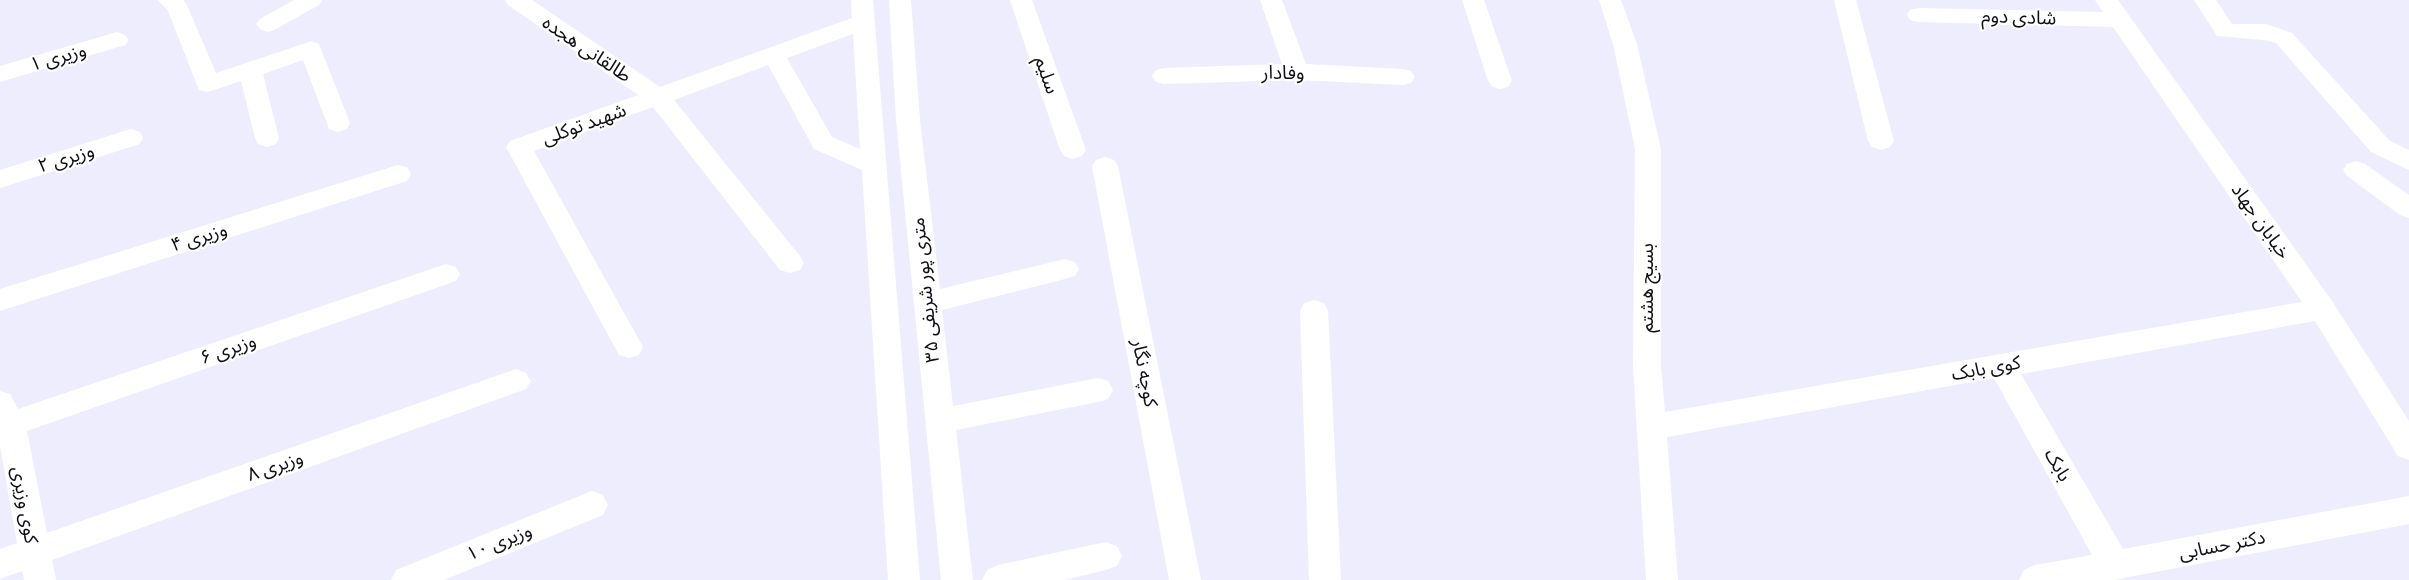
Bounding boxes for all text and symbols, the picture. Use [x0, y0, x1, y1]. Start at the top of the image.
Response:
street label: شادی دوم [1981, 4, 2057, 30]
street label: طالقانی هجده [538, 11, 636, 87]
street label: وزیری ۱ [27, 38, 89, 76]
street label: سلیم [1030, 53, 1064, 97]
street label: وفادار [1261, 62, 1305, 84]
street label: شهید توکلی [539, 98, 629, 150]
street label: وزیری ۲ [35, 139, 97, 177]
street label: خیابان جهاد [2227, 179, 2295, 263]
street label: ۳۵ متری پور شریفی [906, 216, 944, 364]
street label: وزیری ۴ [168, 218, 230, 256]
street label: بسیج هشتم [1636, 243, 1658, 333]
street label: وزیری ۶ [197, 329, 259, 369]
street label: کوچه نگار [1127, 337, 1163, 409]
street label: کوی بابک [1950, 351, 2022, 385]
street label: بابک [2040, 444, 2076, 486]
street label: وزیری ۸ [244, 446, 306, 486]
street label: کوی وزیری [7, 465, 43, 545]
street label: وزیری ۱۰ [463, 519, 535, 565]
street label: دکتر حسابی [2177, 525, 2267, 565]

